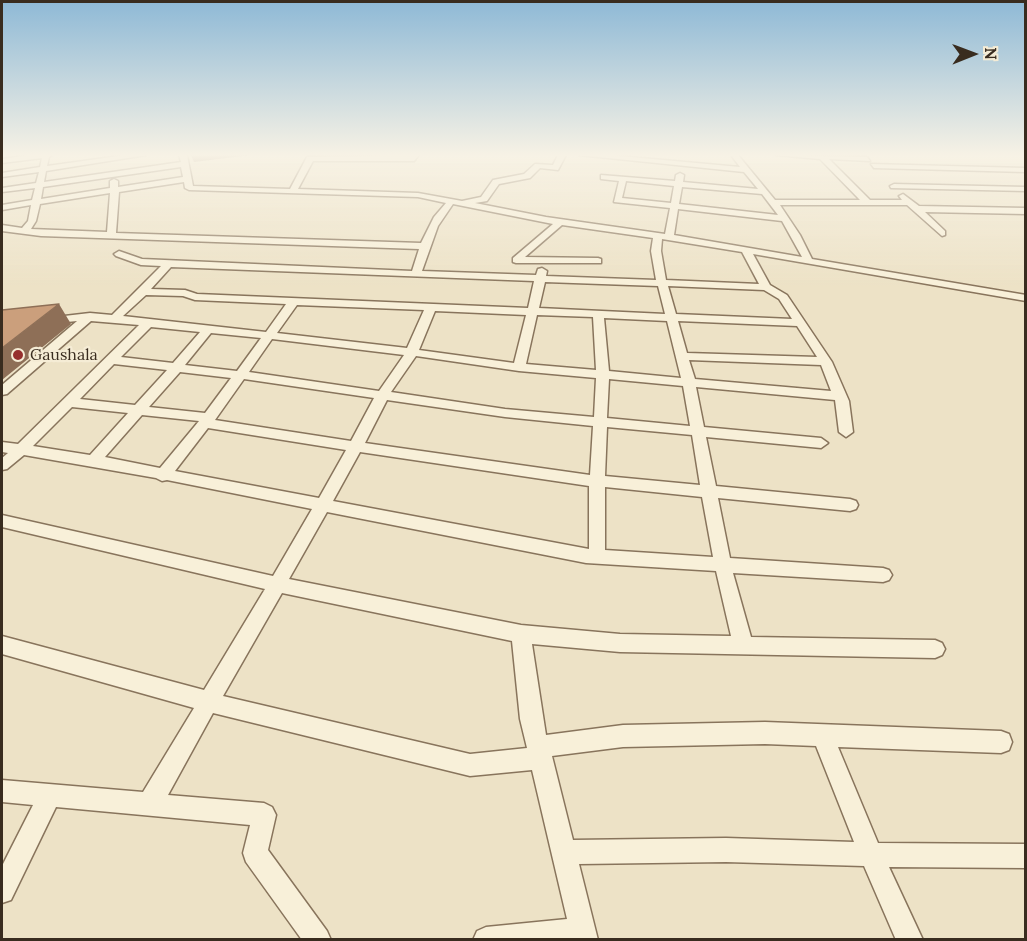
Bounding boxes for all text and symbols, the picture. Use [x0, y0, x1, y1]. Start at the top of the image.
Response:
north arrow [943, 24, 1003, 84]
text: N [981, 47, 1001, 60]
place label: Gaushala [30, 345, 98, 365]
marker: Gaushala [11, 348, 25, 362]

